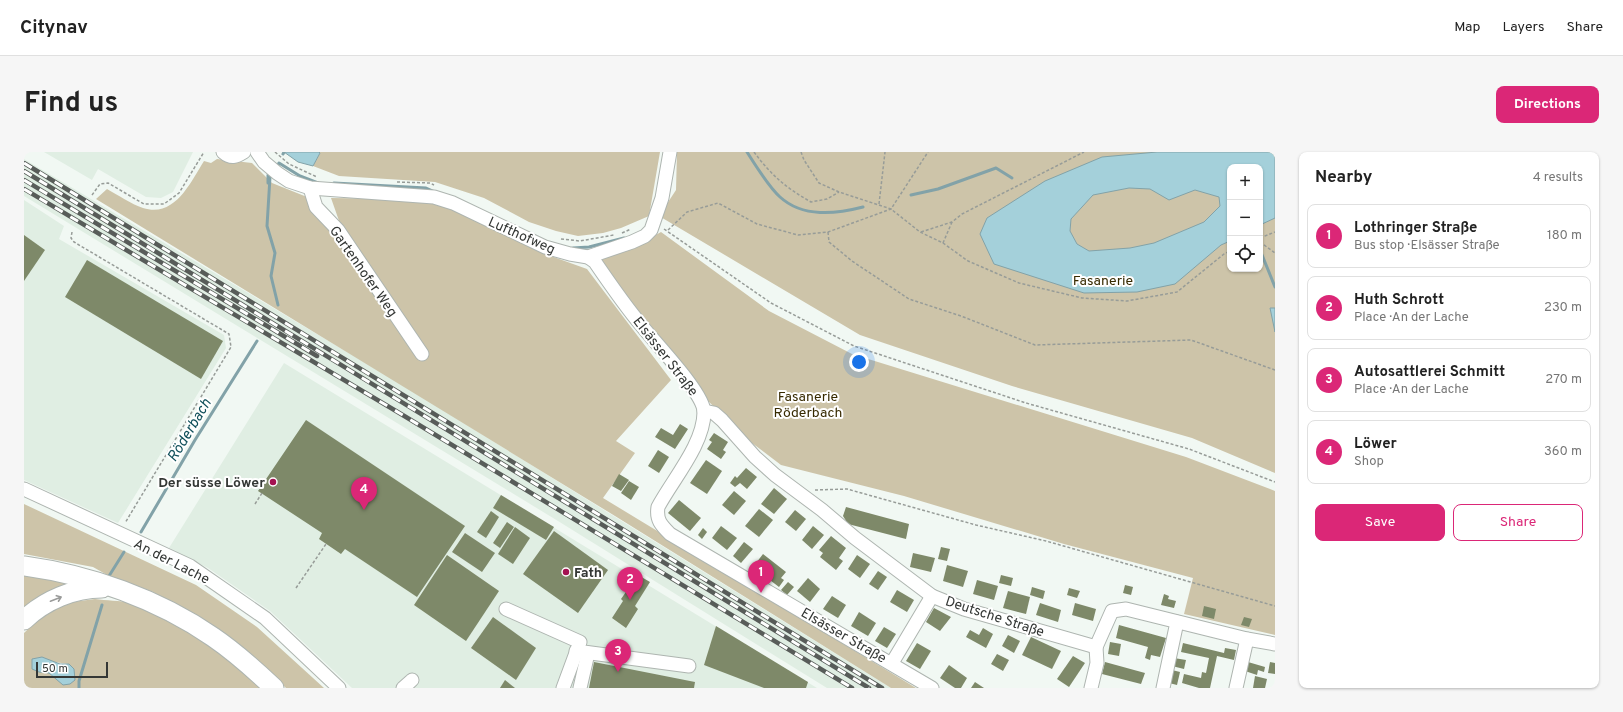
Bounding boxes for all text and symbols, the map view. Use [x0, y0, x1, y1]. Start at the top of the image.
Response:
text: Citynav [20, 16, 88, 40]
text: Map [1454, 19, 1480, 36]
text: Layers [1502, 19, 1544, 36]
text: Share [1566, 19, 1603, 36]
text: Find us [24, 86, 118, 122]
button: Directions [1496, 86, 1599, 123]
map controls [1227, 164, 1263, 272]
button: + [1227, 164, 1263, 200]
text: Nearby [1315, 167, 1372, 189]
text: 4 results [1533, 170, 1583, 186]
button: − [1227, 200, 1263, 236]
street label: Lufthofweg [485, 214, 558, 259]
text: Lothringer Straße [1354, 219, 1477, 238]
street label: Gartenhofer Weg [325, 223, 400, 321]
text: 1 [1326, 228, 1332, 244]
text: 180 m [1547, 228, 1582, 244]
button: locate [1227, 236, 1263, 272]
text: Bus stop · Elsässer Straße [1354, 238, 1500, 254]
park label: Fasanerie [1073, 273, 1133, 290]
text: Huth Schrott [1354, 291, 1444, 310]
text: 2 [1325, 300, 1333, 316]
text: 230 m [1544, 300, 1582, 316]
text: Place · An der Lache [1354, 310, 1469, 326]
street label: Elsässer Straße [629, 314, 701, 400]
your location [849, 352, 869, 372]
text: Autosattlerei Schmitt [1354, 363, 1505, 382]
text: 3 [1325, 372, 1333, 388]
text: 270 m [1545, 372, 1582, 388]
text: Place · An der Lache [1354, 382, 1469, 398]
park label: Fasanerie Röderbach [774, 389, 842, 422]
water label: Röderbach [164, 396, 217, 466]
text: Löwer [1354, 435, 1397, 454]
text: 4 [1325, 444, 1333, 460]
text: 360 m [1544, 444, 1582, 460]
text: Shop [1354, 454, 1384, 470]
place label: Der süsse Löwer [158, 475, 265, 492]
marker: Der süsse Löwer [268, 477, 278, 487]
pin: 4 [351, 477, 377, 510]
button: Save [1315, 504, 1445, 541]
button: Share [1453, 504, 1583, 541]
street label: An der Lache [130, 536, 212, 589]
pin: 1 [748, 560, 774, 593]
place label: Fath [574, 565, 602, 582]
marker: Fath [561, 567, 571, 577]
pin: 2 [617, 567, 643, 600]
street label: Deutsche Straße [943, 593, 1046, 641]
one-way arrow [50, 594, 62, 602]
street label: Elsässer Straße [797, 605, 889, 668]
pin: 3 [605, 639, 631, 672]
scale bar [36, 660, 108, 679]
text: 50 m [42, 662, 68, 676]

